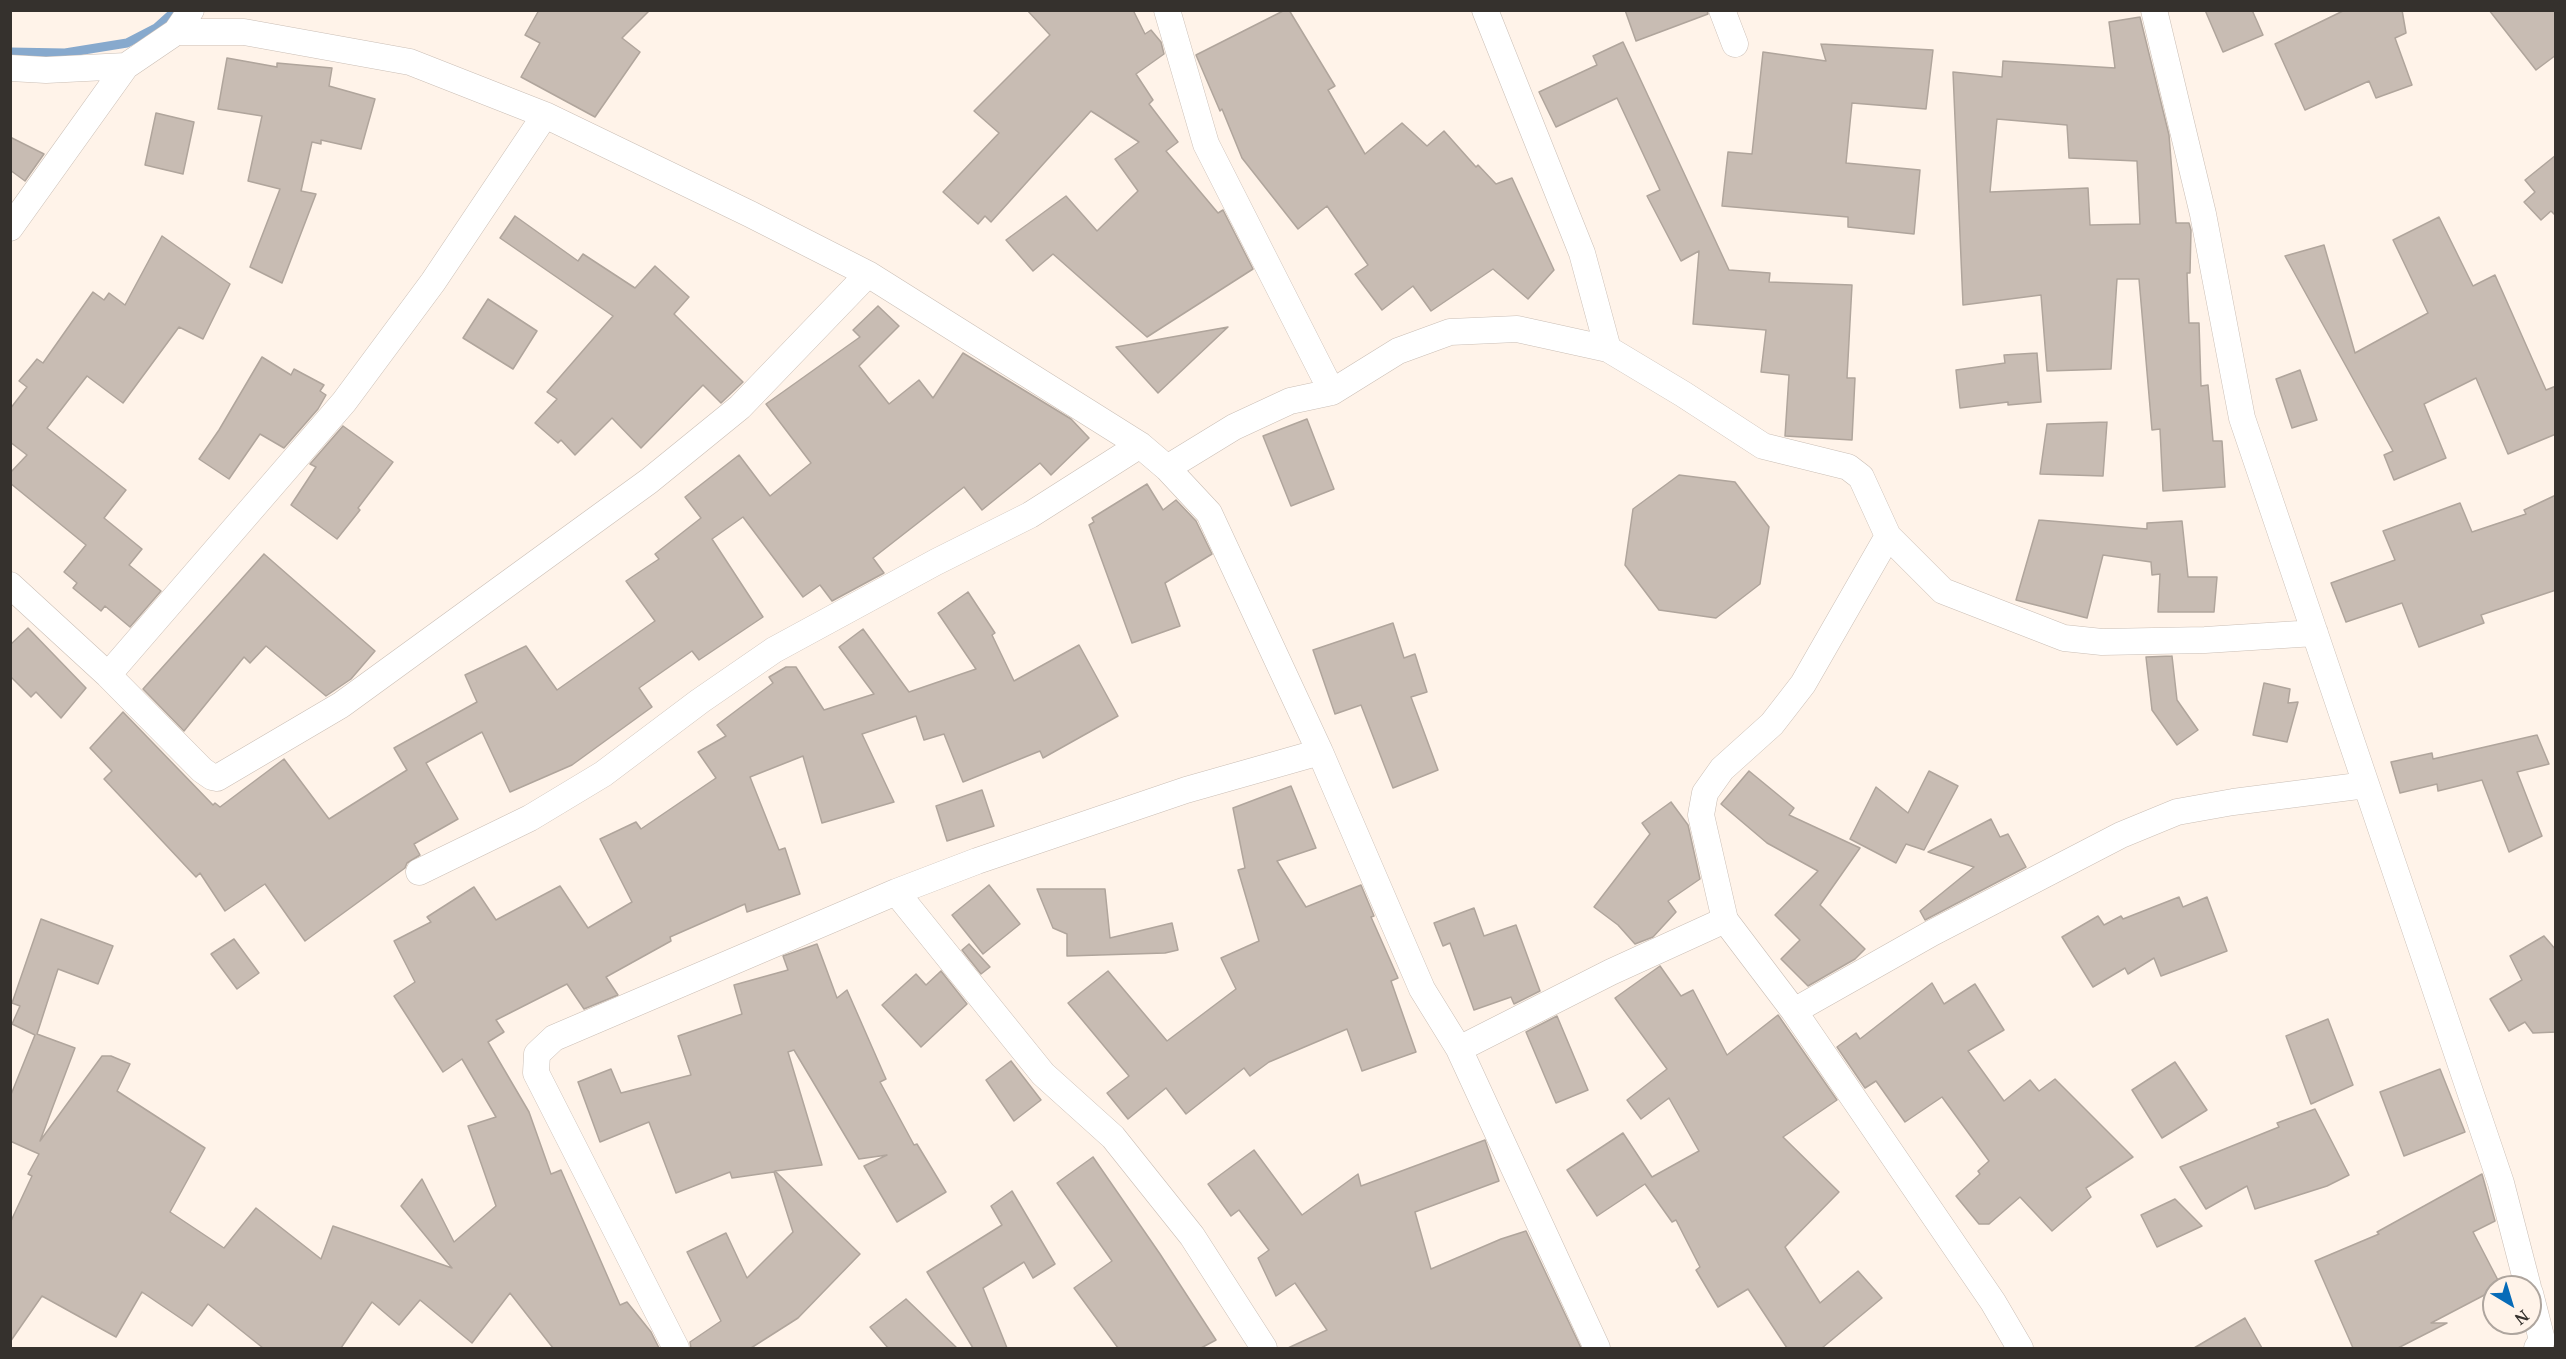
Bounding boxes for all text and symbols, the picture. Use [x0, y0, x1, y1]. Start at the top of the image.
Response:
north arrow [2482, 1275, 2542, 1335]
text: N [2510, 1305, 2534, 1330]

